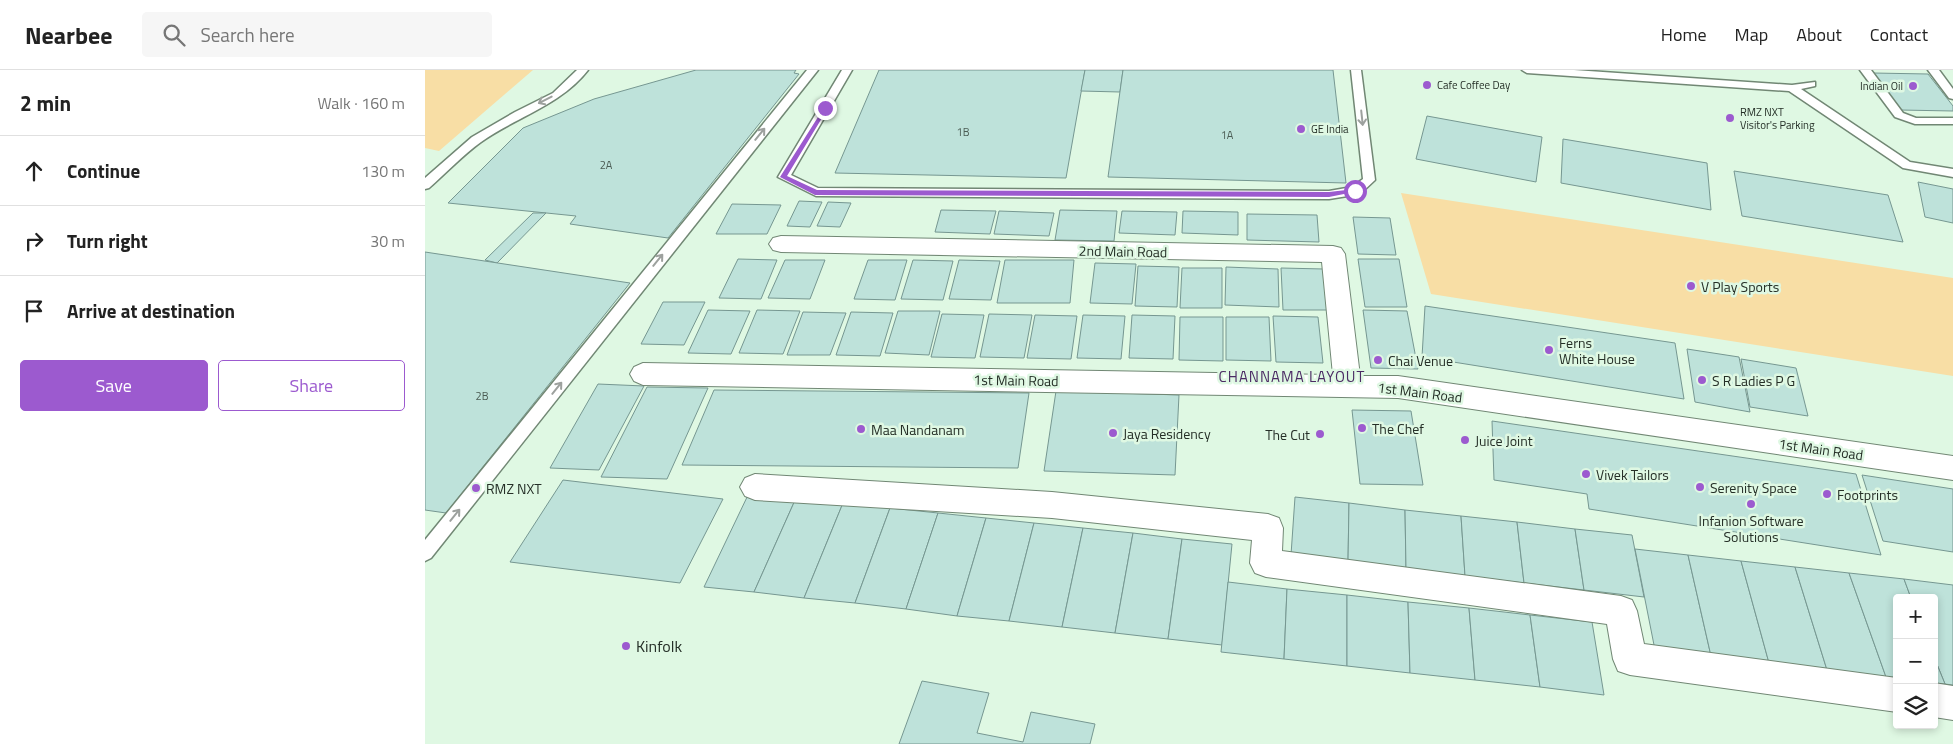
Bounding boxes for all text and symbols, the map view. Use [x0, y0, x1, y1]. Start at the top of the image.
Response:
search box [142, 12, 492, 57]
text: Nearbee [25, 17, 112, 53]
text: Search here [200, 20, 295, 49]
icon: search [160, 21, 188, 49]
text: Home [1661, 21, 1707, 48]
text: Map [1735, 21, 1768, 48]
text: About [1796, 21, 1842, 48]
text: Contact [1870, 21, 1928, 48]
place label: Cafe Coffee Day [1437, 77, 1511, 93]
place label: Indian Oil [1860, 78, 1903, 94]
marker: Cafe Coffee Day [1421, 79, 1433, 91]
marker: Indian Oil [1907, 80, 1919, 92]
text: 2 min [20, 87, 71, 119]
text: Walk · 160 m [317, 91, 405, 115]
one-way arrow [538, 96, 553, 106]
route end [814, 97, 837, 120]
place label: RMZ NXT Visitor's Parking [1740, 104, 1815, 133]
one-way arrow [1357, 110, 1367, 126]
marker: RMZ NXT Visitor's Parking [1724, 112, 1736, 124]
place label: GE India [1311, 121, 1349, 137]
marker: GE India [1295, 123, 1307, 135]
house number: 1B [957, 124, 970, 140]
house number: 1A [1221, 127, 1234, 143]
one-way arrow [755, 128, 766, 141]
text: Continue [67, 156, 140, 185]
icon: ahead [20, 157, 48, 185]
house number: 2A [600, 157, 613, 173]
text: 130 m [361, 159, 405, 183]
route start [1344, 180, 1367, 203]
text: Turn right [67, 226, 148, 255]
icon: right [20, 227, 48, 255]
text: 30 m [370, 229, 405, 253]
street label: 2nd Main Road [1079, 240, 1167, 262]
one-way arrow [652, 254, 663, 267]
place label: V Play Sports [1701, 276, 1779, 297]
marker: V Play Sports [1685, 280, 1697, 292]
text: Arrive at destination [67, 296, 235, 325]
icon: arrive [20, 297, 48, 325]
place label: Ferns White House [1559, 332, 1635, 369]
marker: Ferns White House [1543, 344, 1555, 356]
place label: Chai Venue [1388, 350, 1453, 371]
marker: Chai Venue [1372, 354, 1384, 366]
button: Save [20, 360, 208, 411]
button: Share [218, 360, 405, 411]
district label: CHANNAMA LAYOUT [1219, 365, 1365, 388]
street label: 1st Main Road [973, 369, 1059, 391]
place label: S R Ladies P G [1712, 370, 1795, 391]
marker: S R Ladies P G [1696, 374, 1708, 386]
street label: 1st Main Road [1376, 376, 1464, 408]
one-way arrow [551, 381, 562, 394]
house number: 2B [476, 388, 489, 404]
place label: The Chef [1372, 418, 1424, 439]
place label: Maa Nandanam [871, 419, 965, 440]
marker: The Chef [1356, 422, 1368, 434]
marker: Maa Nandanam [855, 423, 867, 435]
place label: Jaya Residency [1123, 423, 1211, 444]
place label: The Cut [1265, 424, 1310, 445]
marker: Jaya Residency [1107, 427, 1119, 439]
marker: The Cut [1314, 428, 1326, 440]
place label: Juice Joint [1475, 430, 1533, 451]
street label: 1st Main Road [1777, 433, 1865, 465]
marker: Juice Joint [1459, 434, 1471, 446]
place label: Vivek Tailors [1596, 464, 1669, 485]
marker: Vivek Tailors [1580, 468, 1592, 480]
place label: Serenity Space [1710, 477, 1797, 498]
place label: RMZ NXT [486, 478, 542, 499]
marker: Serenity Space [1694, 481, 1706, 493]
marker: RMZ NXT [470, 482, 482, 494]
place label: Footprints [1837, 484, 1898, 505]
marker: Footprints [1821, 488, 1833, 500]
marker: Infanion Software Solutions [1745, 498, 1757, 510]
one-way arrow [450, 508, 461, 521]
place label: Infanion Software Solutions [1698, 510, 1804, 547]
map controls [1893, 594, 1938, 729]
button: + [1893, 594, 1938, 639]
place label: Kinfolk [636, 634, 682, 658]
button: − [1893, 639, 1938, 684]
marker: Kinfolk [620, 640, 632, 652]
button: layers [1893, 684, 1938, 729]

